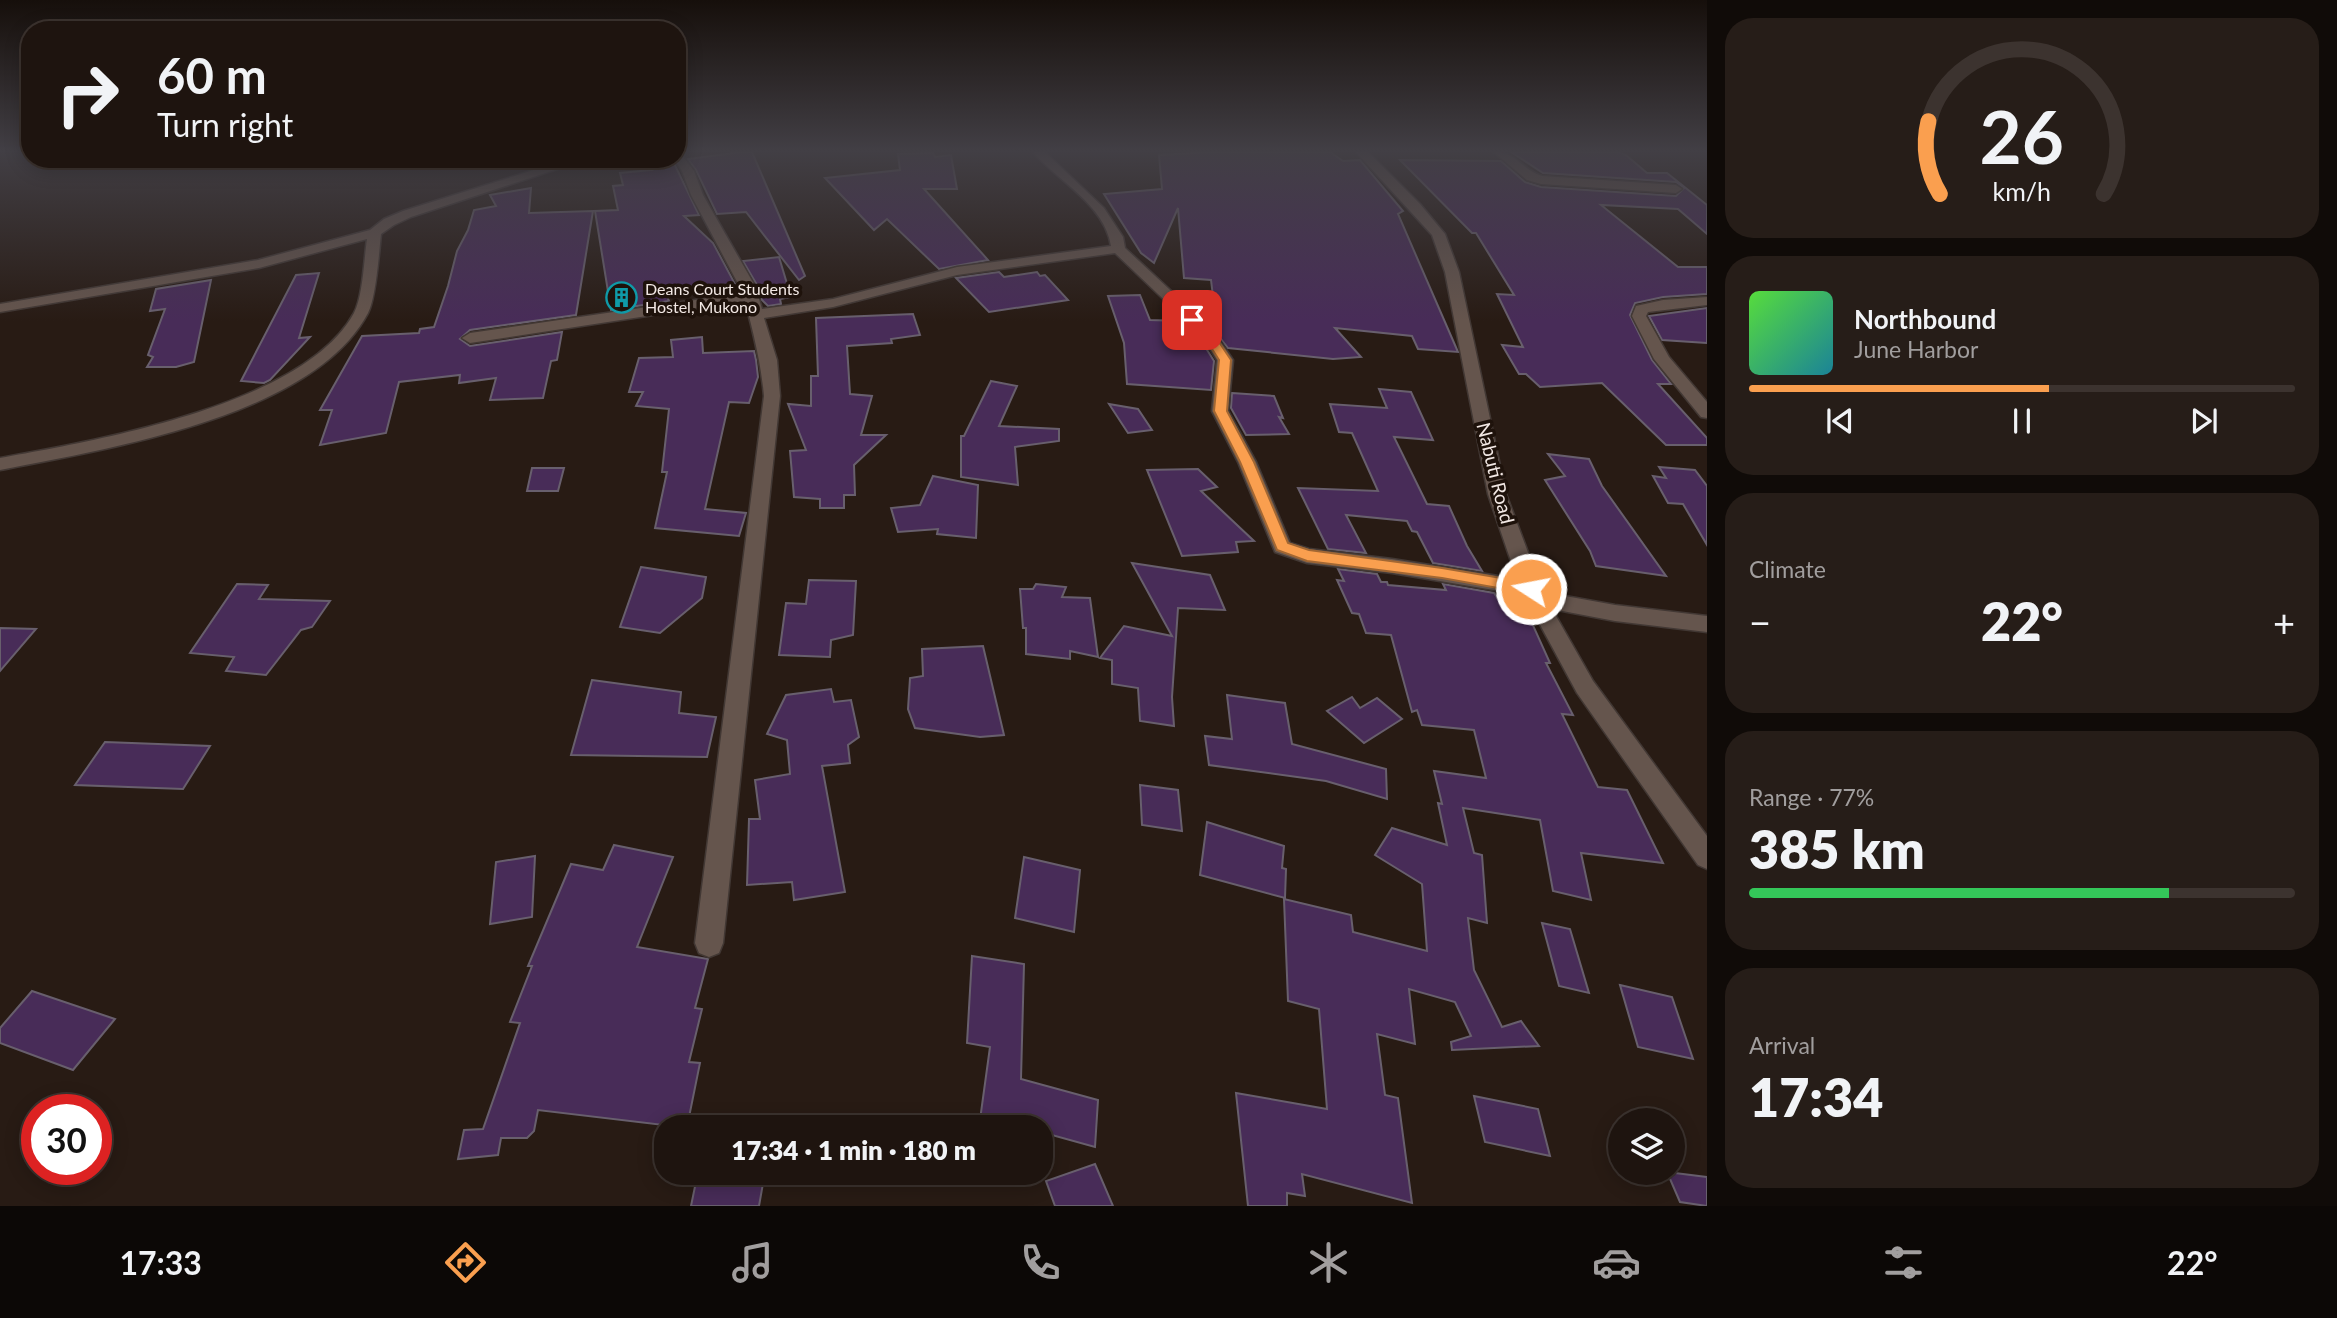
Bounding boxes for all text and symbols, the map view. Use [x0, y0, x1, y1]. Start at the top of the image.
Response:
text: 60 m [157, 46, 267, 104]
icon: right [42, 49, 133, 140]
text: 26 [1980, 92, 2064, 180]
text: Turn right [157, 105, 293, 144]
text: km/h [1993, 176, 2051, 206]
place label: Deans Court Students Hostel, Mukono [645, 279, 800, 316]
building icon: Deans Court Students Hostel, Mukono [605, 280, 639, 314]
pin [1162, 290, 1222, 350]
icon: arrive [1173, 301, 1211, 339]
text: Northbound [1854, 303, 1996, 335]
text: June Harbor [1854, 335, 1978, 363]
icon: previous [1821, 402, 1859, 440]
icon: pause [2003, 402, 2041, 440]
icon: next [2185, 402, 2223, 440]
street label: Nabuti Road [1472, 420, 1520, 526]
position arrow [1494, 552, 1568, 626]
text: Climate [1749, 555, 1826, 583]
text: 22° [1981, 590, 2063, 652]
text: − [1749, 599, 1771, 645]
text: + [2273, 599, 2295, 645]
text: Range · 77% [1749, 783, 1874, 811]
text: 385 km [1749, 818, 1925, 880]
text: Arrival [1749, 1031, 1815, 1059]
text: 17:34 [1749, 1066, 1883, 1128]
speed limit sign: 30 [21, 1094, 112, 1185]
map controls [1608, 1108, 1685, 1185]
button: layers [1608, 1108, 1685, 1185]
text: 17:34 · 1 min · 180 m [731, 1134, 976, 1166]
icon: directions [441, 1238, 490, 1287]
icon: music [728, 1238, 777, 1287]
icon: phone [1016, 1238, 1065, 1287]
icon: climate [1304, 1238, 1353, 1287]
icon: car [1592, 1238, 1641, 1287]
icon: filters [1879, 1238, 1928, 1287]
text: 17:33 [119, 1243, 202, 1282]
text: 22° [2167, 1243, 2218, 1282]

